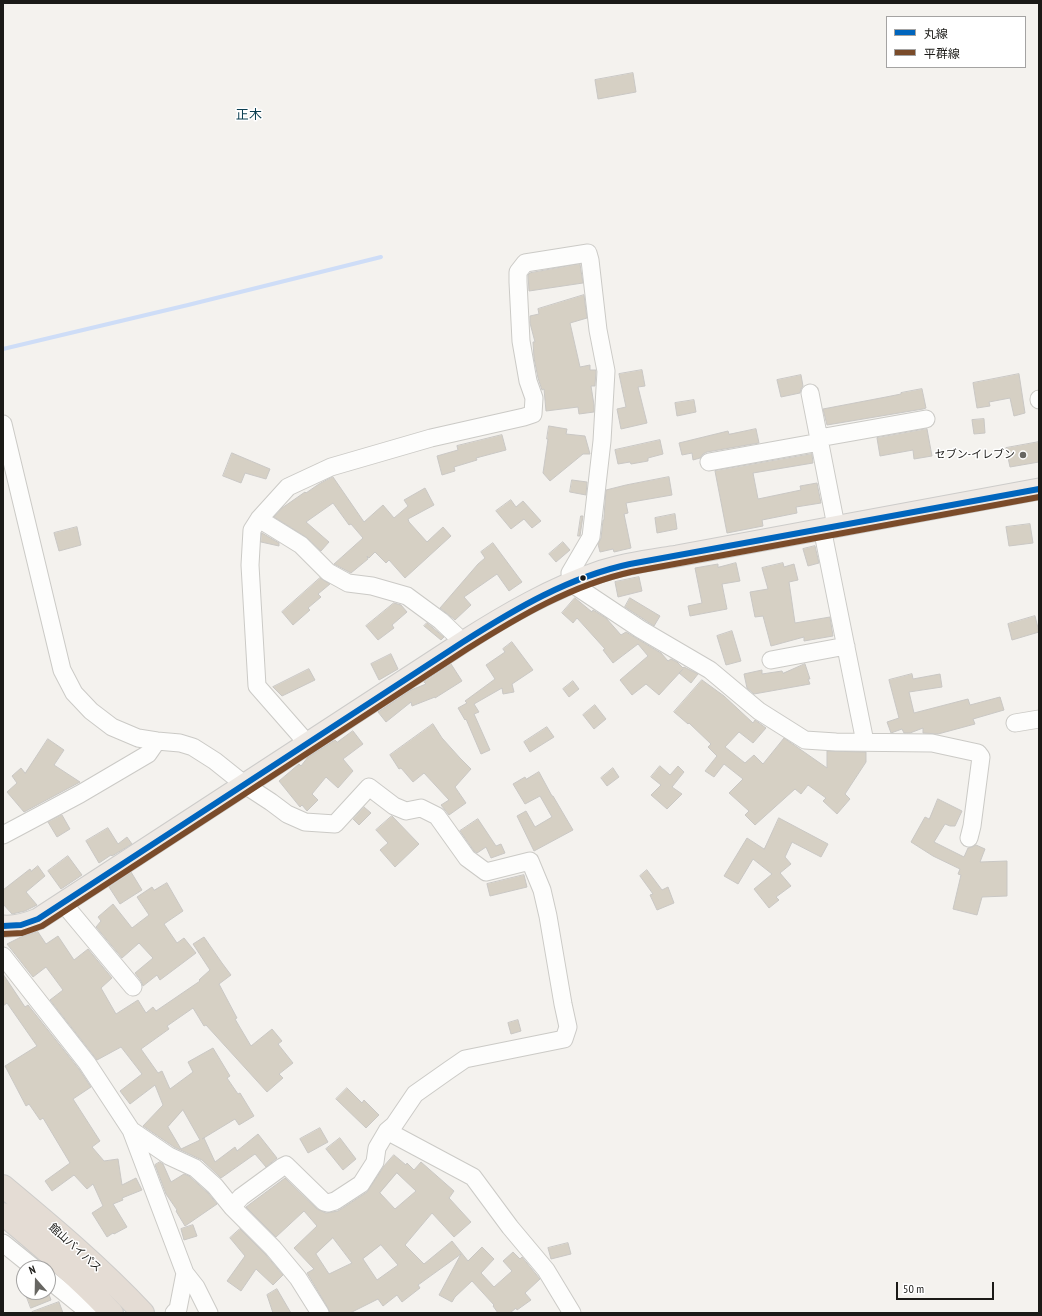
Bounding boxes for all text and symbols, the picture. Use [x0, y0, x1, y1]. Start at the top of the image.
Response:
legend [886, 16, 1026, 68]
text: 丸線 [924, 26, 948, 41]
text: 平群線 [924, 46, 960, 61]
district label: 正木 [236, 107, 262, 123]
place label: セブン-イレブン [935, 448, 1015, 462]
marker: セブン-イレブン [1018, 450, 1028, 460]
unlabelled marker [578, 573, 588, 583]
street label: 館山バイパス [46, 1221, 104, 1275]
north arrow [16, 1260, 56, 1300]
text: N [27, 1262, 37, 1277]
scale bar [898, 1274, 996, 1300]
text: 50 m [903, 1281, 924, 1296]

